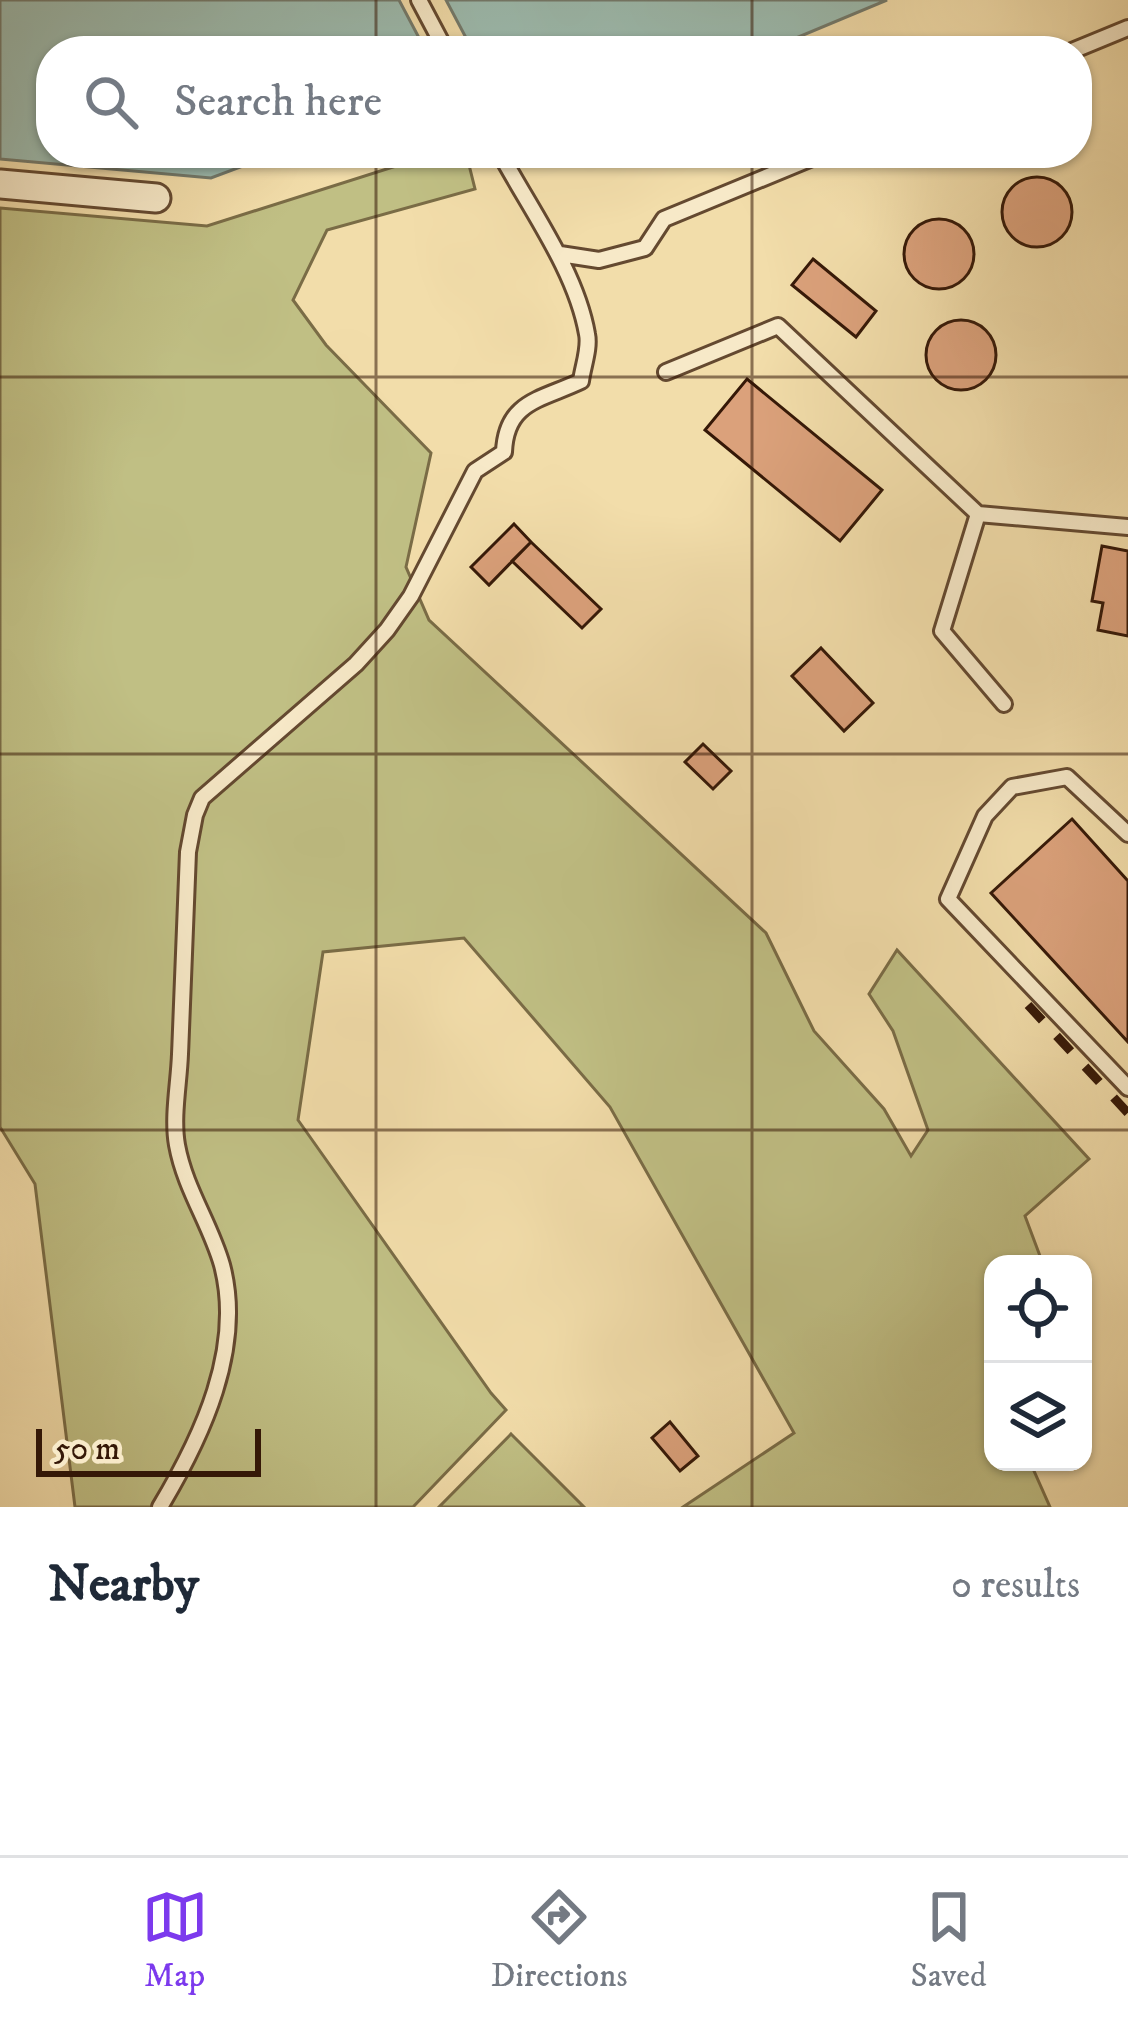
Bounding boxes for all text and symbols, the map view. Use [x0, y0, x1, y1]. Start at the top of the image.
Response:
search box [36, 36, 1092, 168]
icon: search [78, 69, 144, 135]
text: Search here [174, 74, 382, 130]
map controls [984, 1255, 1092, 1471]
button: locate [984, 1255, 1092, 1363]
button: layers [984, 1363, 1092, 1471]
scale bar [36, 1423, 261, 1476]
text: 50 m [54, 1429, 120, 1470]
text: Nearby [48, 1553, 199, 1617]
text: 0 results [951, 1561, 1080, 1610]
tab: Map [142, 1884, 208, 1997]
tab: Directions [491, 1884, 627, 1997]
tab: Saved [911, 1884, 986, 1997]

